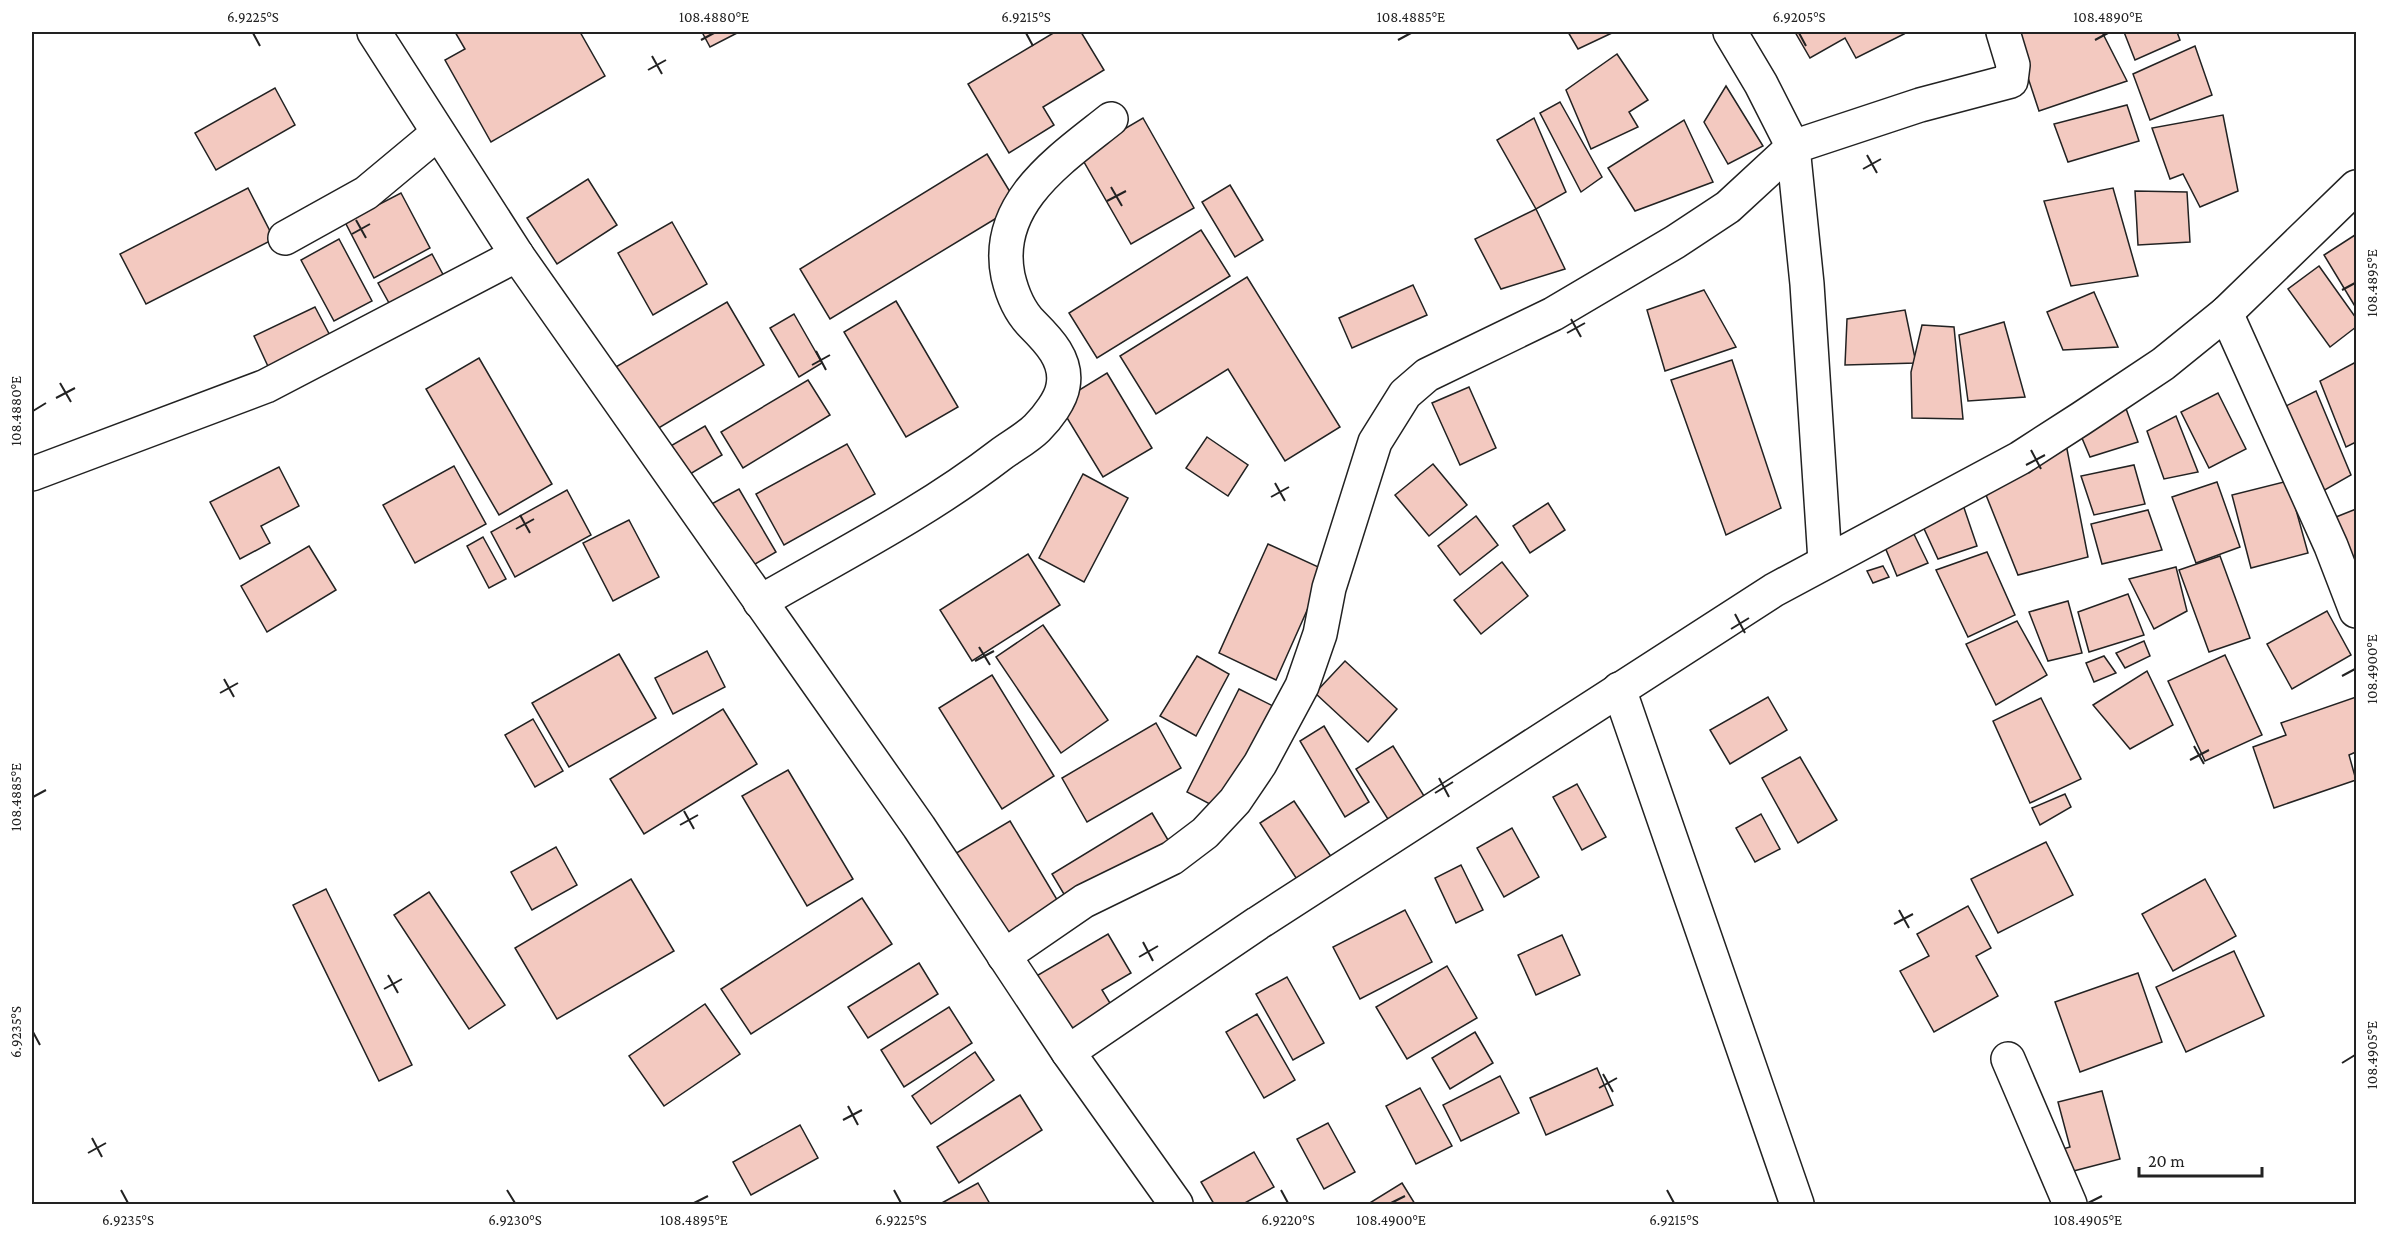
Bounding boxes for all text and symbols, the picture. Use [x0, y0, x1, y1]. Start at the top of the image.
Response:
text: 6.9225°S [227, 9, 279, 25]
text: 108.4880°E [679, 9, 749, 25]
text: 6.9215°S [1001, 9, 1051, 25]
text: 108.4885°E [1377, 9, 1445, 25]
text: 6.9205°S [1772, 9, 1826, 25]
text: 108.4890°E [2073, 9, 2143, 25]
text: 108.4895°E [2364, 249, 2380, 317]
text: 108.4880°E [8, 376, 24, 446]
text: 108.4900°E [2364, 634, 2380, 704]
text: 108.4885°E [8, 763, 24, 831]
text: 6.9235°S [8, 1006, 24, 1058]
text: 108.4905°E [2364, 1021, 2380, 1089]
scale bar [2139, 1140, 2262, 1178]
text: 20 m [2148, 1151, 2185, 1171]
text: 6.9235°S [102, 1212, 154, 1228]
text: 6.9230°S [488, 1212, 542, 1228]
text: 108.4895°E [660, 1212, 728, 1228]
text: 6.9225°S [875, 1212, 927, 1228]
text: 6.9220°S [1261, 1212, 1315, 1228]
text: 108.4900°E [1356, 1212, 1426, 1228]
text: 6.9215°S [1649, 1212, 1699, 1228]
text: 108.4905°E [2054, 1212, 2122, 1228]

